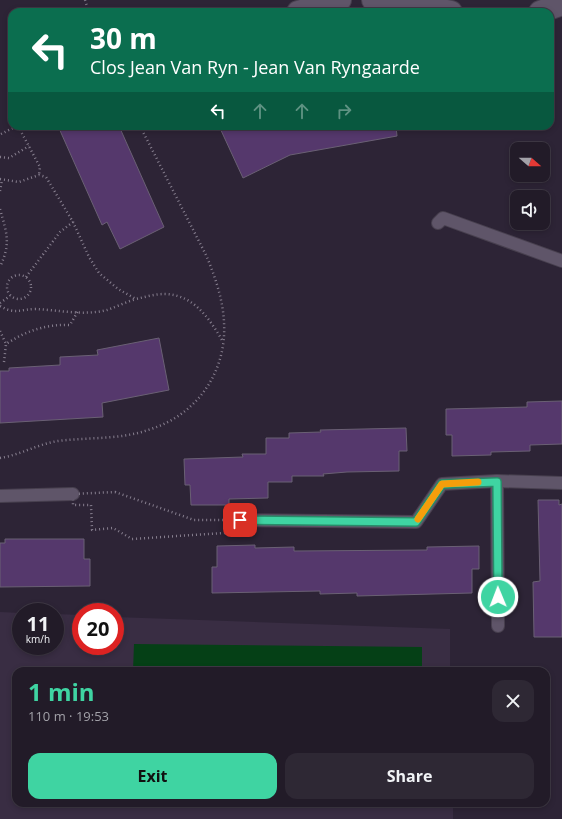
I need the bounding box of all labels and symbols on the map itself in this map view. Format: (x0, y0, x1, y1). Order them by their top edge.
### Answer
north arrow (510, 142, 550, 182)
pin (223, 503, 257, 537)
position arrow (477, 576, 519, 618)
speed limit sign: 20 (72, 603, 124, 655)

